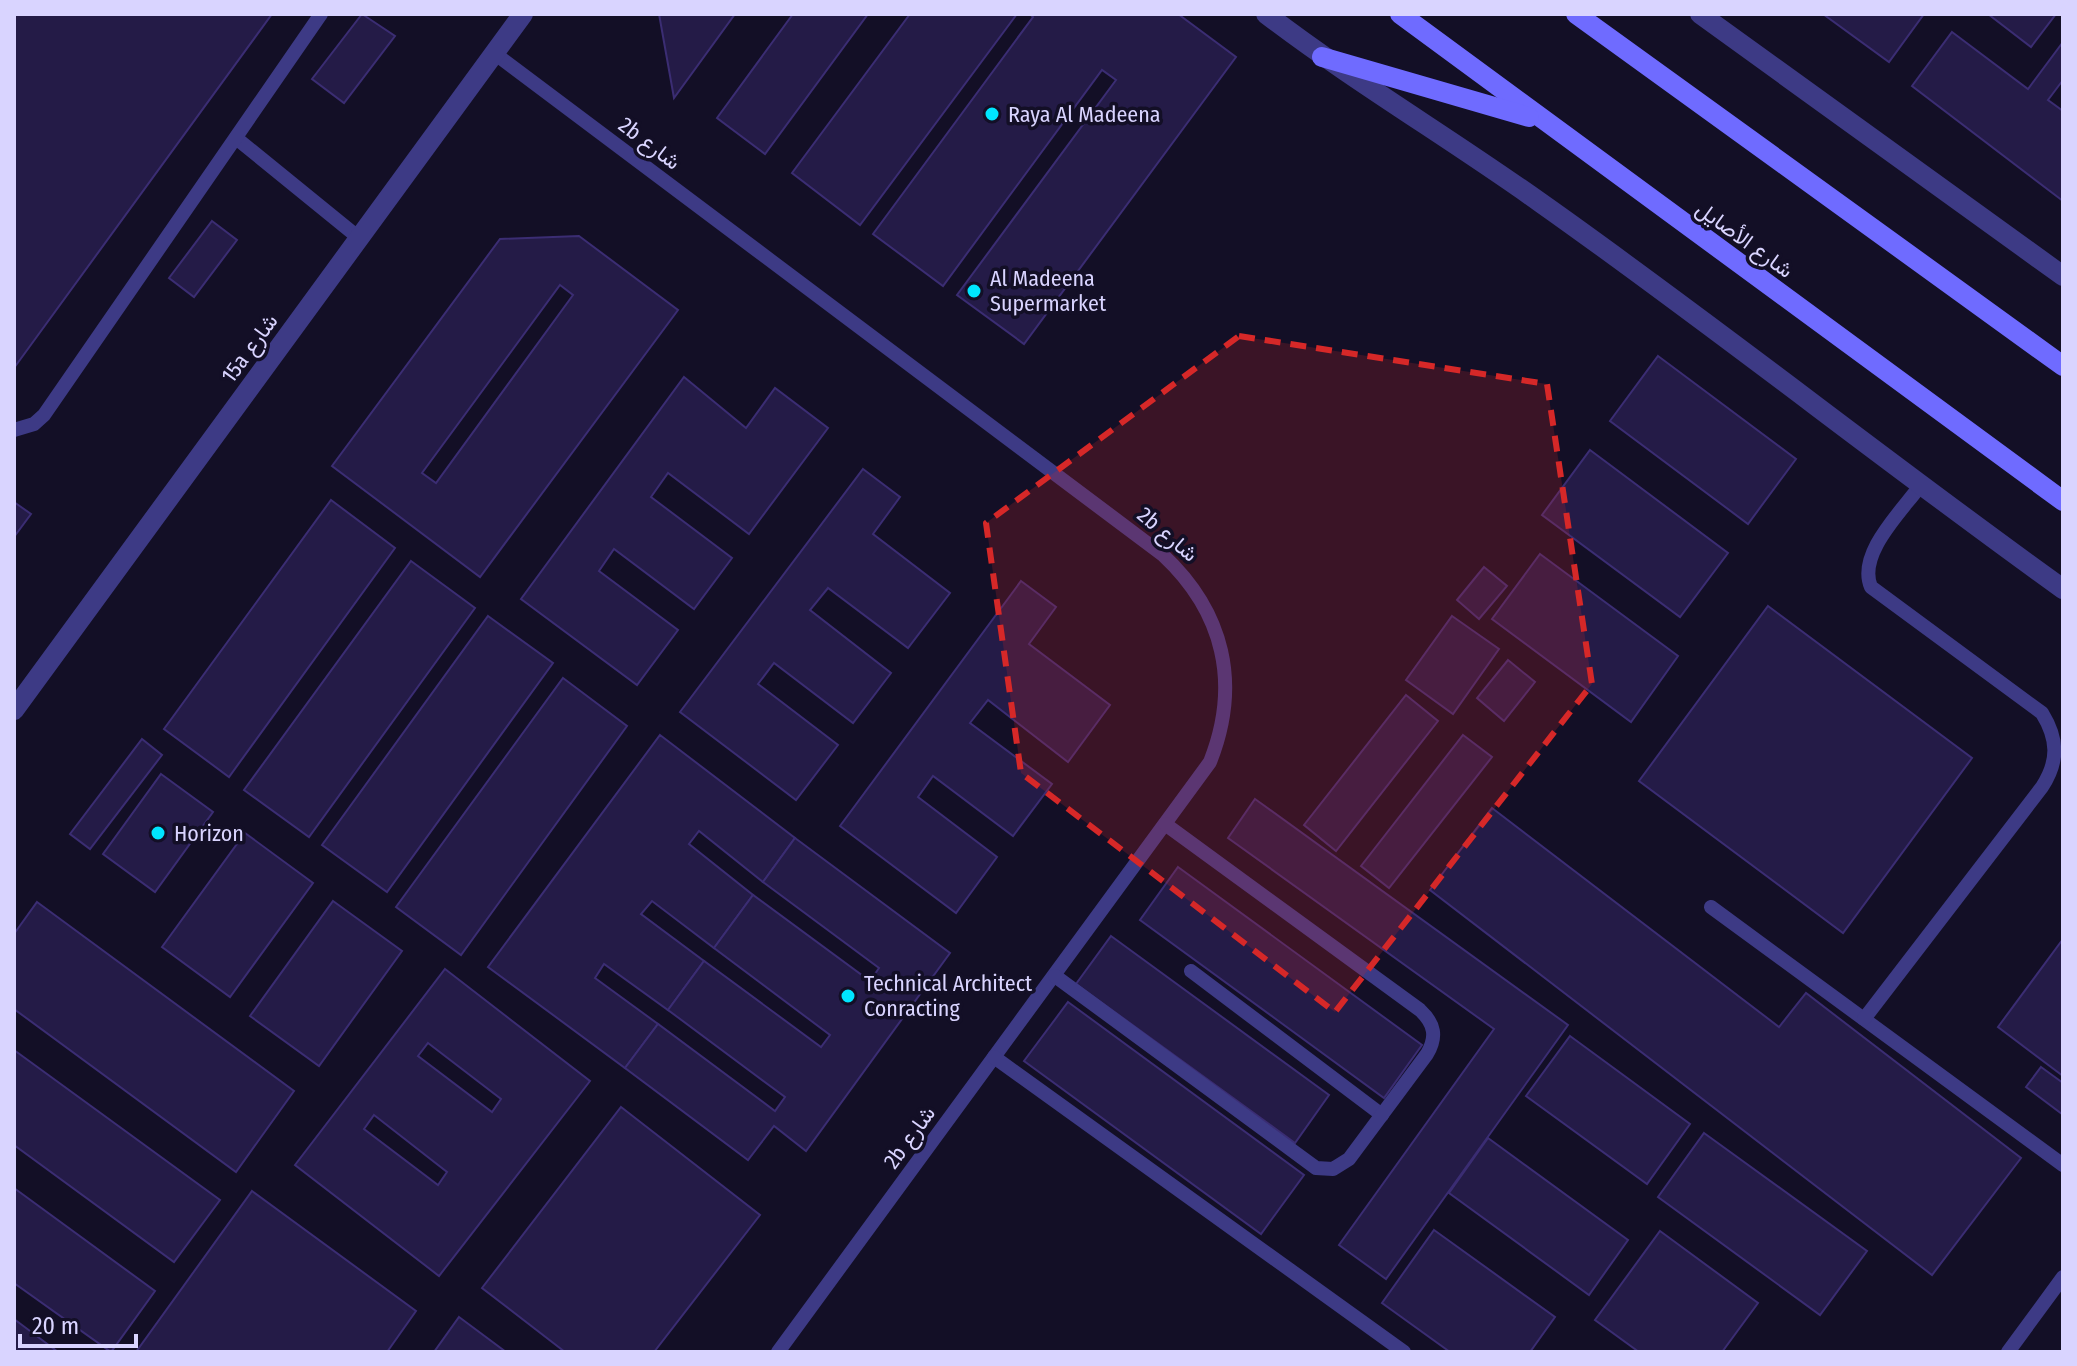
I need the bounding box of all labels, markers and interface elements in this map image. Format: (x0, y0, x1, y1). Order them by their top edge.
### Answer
place label: Raya Al Madeena (1008, 101, 1161, 128)
marker: Raya Al Madeena (983, 105, 1001, 123)
street label: 2b شارع (613, 111, 686, 176)
street label: شارع الأصايل (1690, 195, 1799, 285)
place label: Al Madeena Supermarket (990, 265, 1107, 317)
marker: Al Madeena Supermarket (965, 282, 983, 300)
street label: 15a شارع (215, 308, 284, 389)
street label: 2b شارع (1131, 501, 1203, 568)
place label: Horizon (174, 820, 244, 847)
marker: Horizon (149, 824, 167, 842)
place label: Technical Architect Conracting (864, 970, 1033, 1022)
marker: Technical Architect Conracting (839, 987, 857, 1005)
street label: 2b شارع (878, 1101, 942, 1174)
scale bar (20, 1298, 136, 1348)
text: 20 m (32, 1312, 79, 1340)

